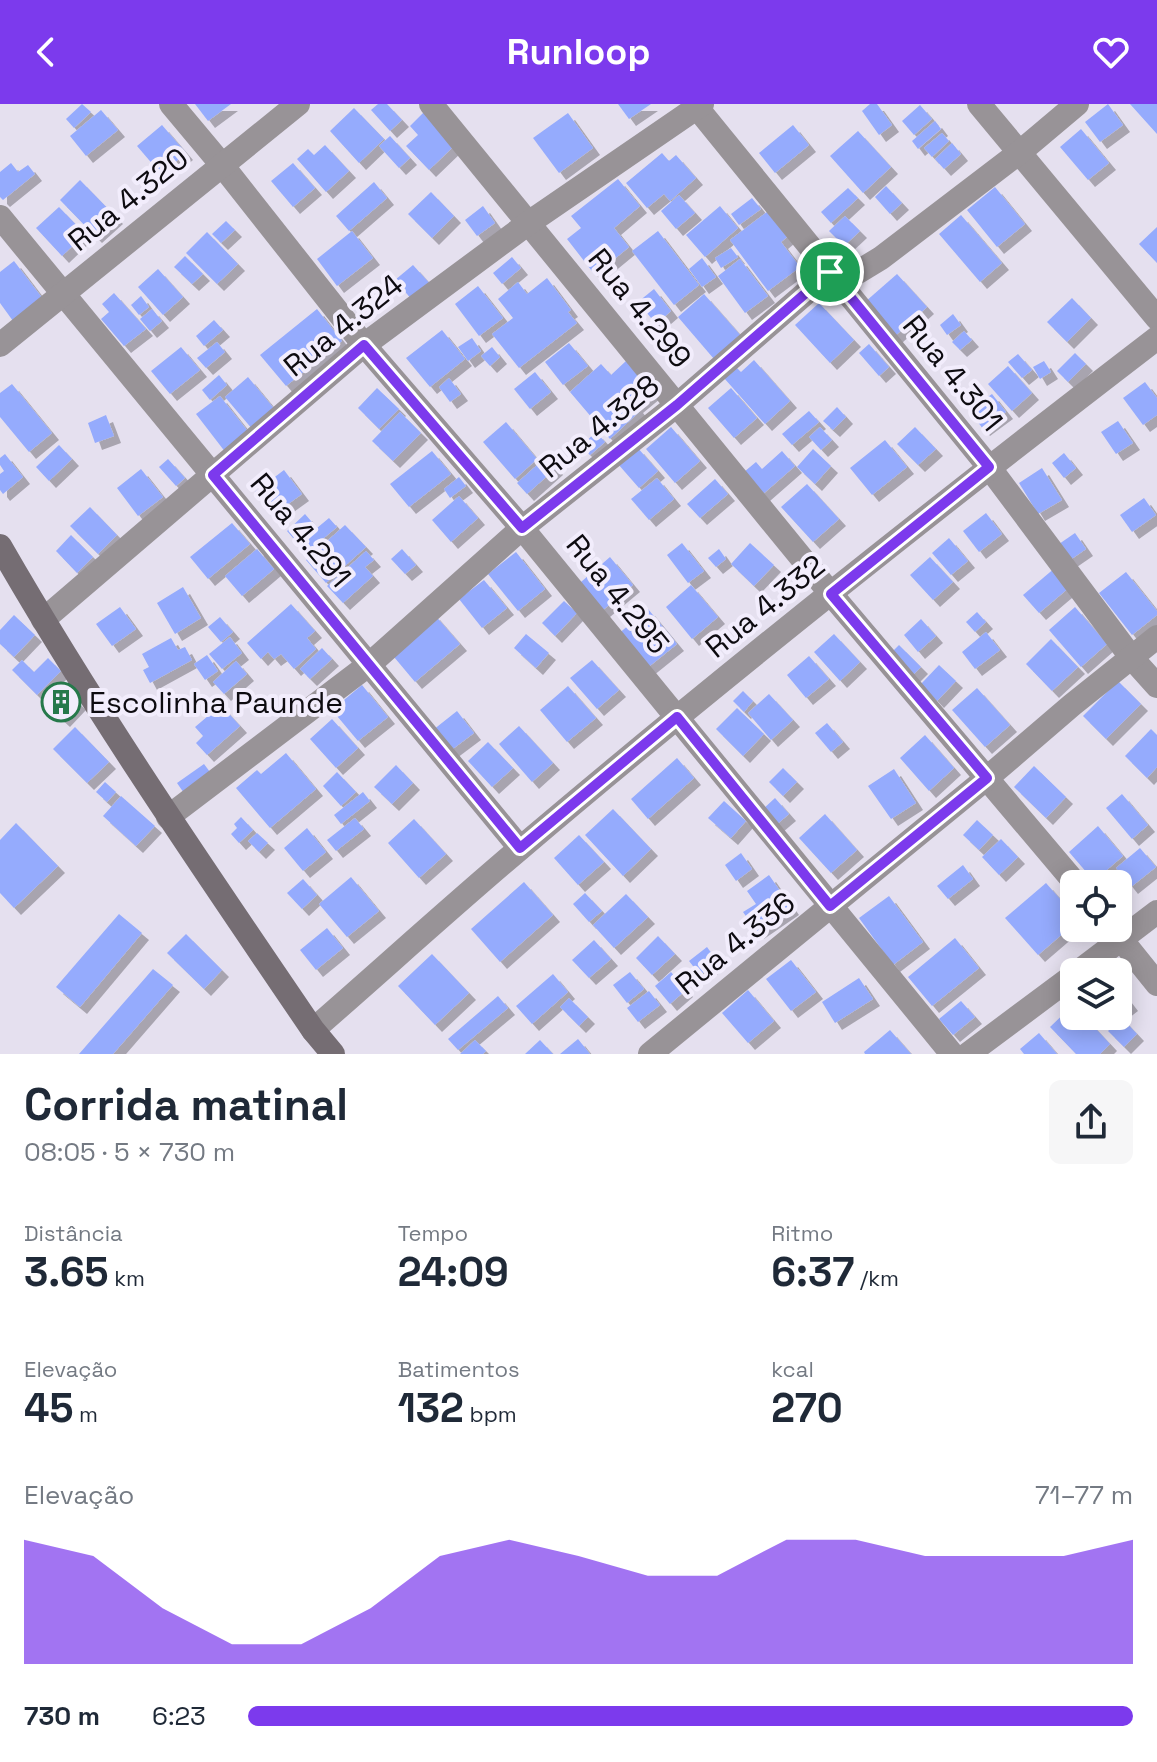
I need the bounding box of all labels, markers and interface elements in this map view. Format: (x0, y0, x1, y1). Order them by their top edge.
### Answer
text: Runloop (507, 29, 650, 75)
icon: back (24, 30, 68, 74)
icon: heart (1089, 30, 1133, 74)
street label: Rua 4.320 (60, 139, 196, 259)
pin (796, 238, 864, 306)
street label: Rua 4.299 (580, 240, 700, 376)
icon: arrive (808, 250, 852, 294)
street label: Rua 4.324 (275, 265, 411, 385)
street label: Rua 4.301 (894, 307, 1012, 439)
street label: Rua 4.328 (531, 366, 667, 486)
street label: Rua 4.291 (242, 465, 360, 595)
street label: Rua 4.295 (558, 526, 678, 662)
street label: Rua 4.332 (697, 546, 833, 666)
building icon: Escolinha Paunde (40, 681, 82, 723)
place label: Escolinha Paunde (89, 683, 343, 722)
map controls (1060, 870, 1132, 1030)
button: locate (1060, 870, 1132, 942)
street label: Rua 4.336 (667, 883, 803, 1003)
button: layers (1060, 958, 1132, 1030)
text: Corrida matinal (24, 1077, 348, 1133)
button: share (1049, 1080, 1133, 1164)
text: 08:05 · 5 × 730 m (24, 1135, 235, 1169)
text: Distância (24, 1219, 123, 1247)
text: Tempo (398, 1219, 468, 1247)
text: Ritmo (771, 1219, 833, 1247)
text: 3.65 (24, 1247, 109, 1298)
text: 24:09 (398, 1247, 509, 1298)
text: 6:37 (771, 1247, 854, 1298)
text: km (109, 1264, 145, 1292)
text: /km (854, 1264, 899, 1292)
text: Elevação (24, 1355, 117, 1383)
text: Batimentos (398, 1355, 520, 1383)
text: kcal (771, 1355, 814, 1383)
text: 45 (24, 1383, 73, 1434)
text: 132 (398, 1383, 464, 1434)
text: 270 (771, 1383, 843, 1434)
text: m (73, 1400, 98, 1428)
text: bpm (464, 1400, 517, 1428)
text: Elevação (24, 1478, 134, 1512)
text: 71–77 m (1035, 1478, 1133, 1512)
text: 730 m (24, 1699, 100, 1733)
text: 6:23 (152, 1699, 206, 1733)

